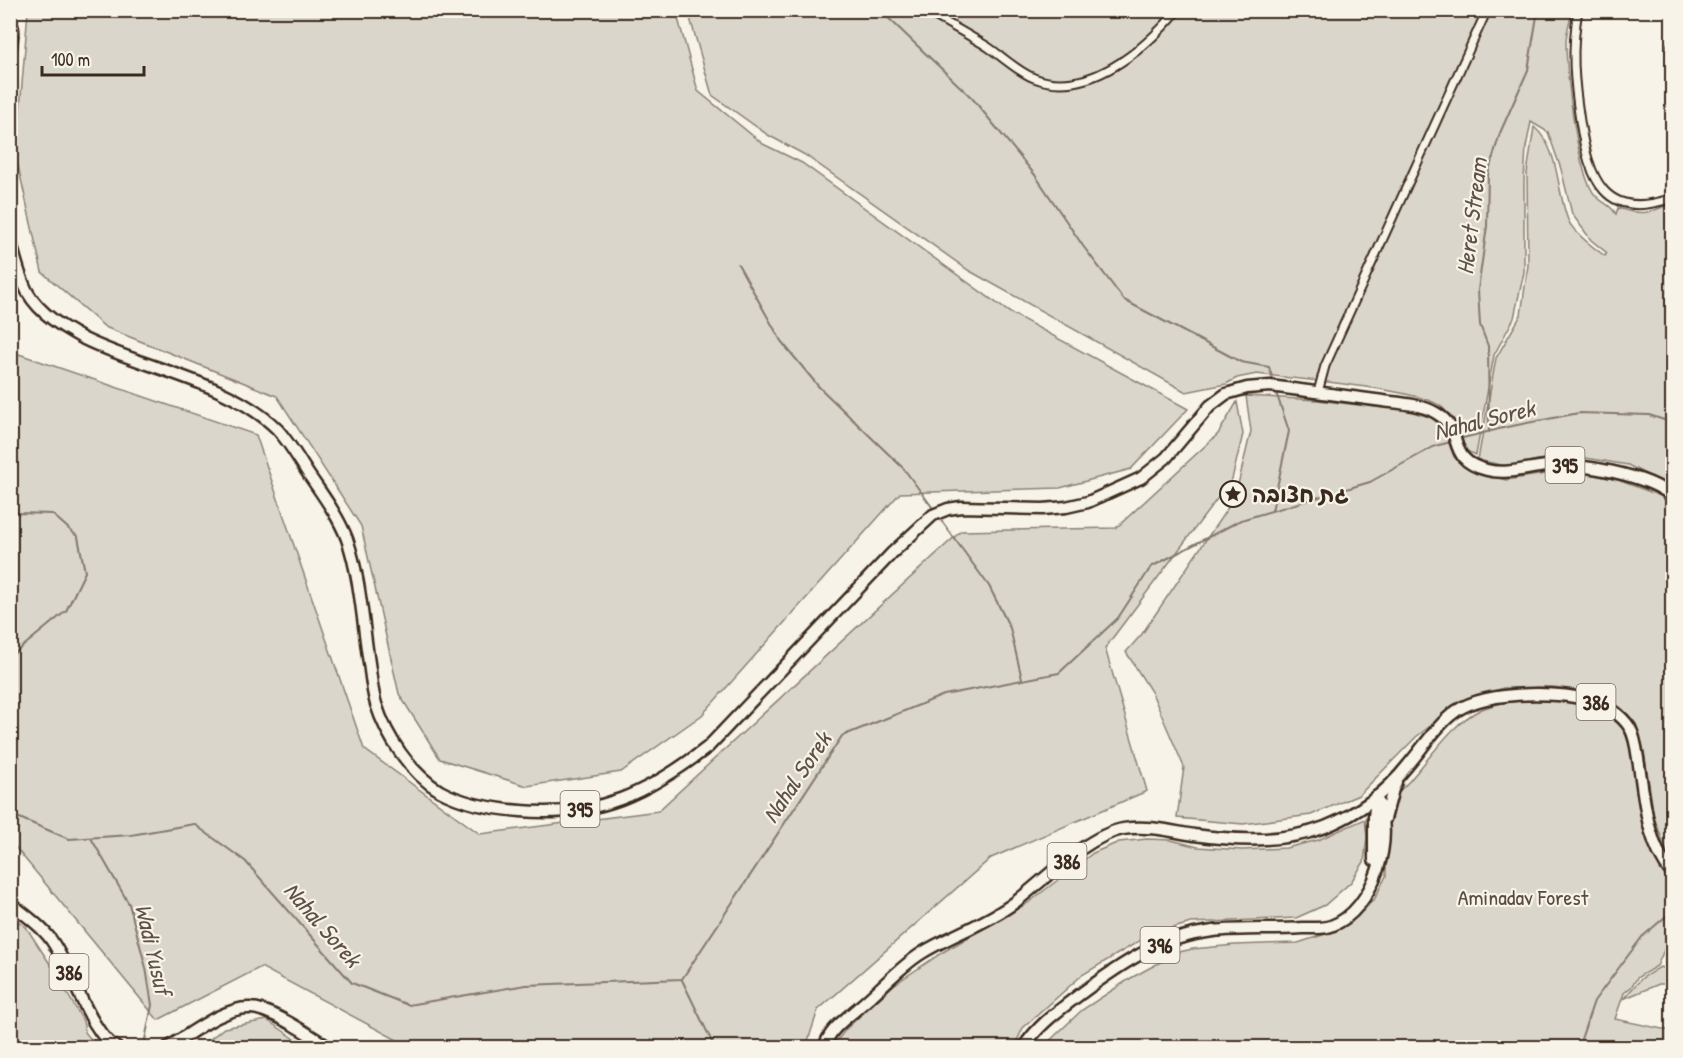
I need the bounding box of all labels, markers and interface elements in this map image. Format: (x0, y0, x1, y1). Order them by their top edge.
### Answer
scale bar (42, 39, 144, 77)
text: 100 m (51, 47, 90, 72)
water label: Heret Stream (1448, 155, 1494, 276)
water label: Nahal Sorek (1430, 391, 1540, 447)
road number: 395 (1546, 447, 1584, 483)
place icon: גת חצובה (1218, 479, 1248, 509)
place label: גת חצובה (1252, 479, 1349, 509)
road number: 386 (1576, 684, 1616, 720)
water label: Nahal Sorek (754, 724, 839, 829)
road number: 395 (560, 791, 600, 827)
road number: 386 (1048, 843, 1086, 879)
water label: Nahal Sorek (277, 875, 370, 975)
park label: Aminadav Forest (1458, 882, 1589, 912)
water label: Wadi Yusuf (128, 901, 181, 1002)
road number: 396 (1140, 927, 1180, 963)
road number: 386 (50, 954, 88, 990)

